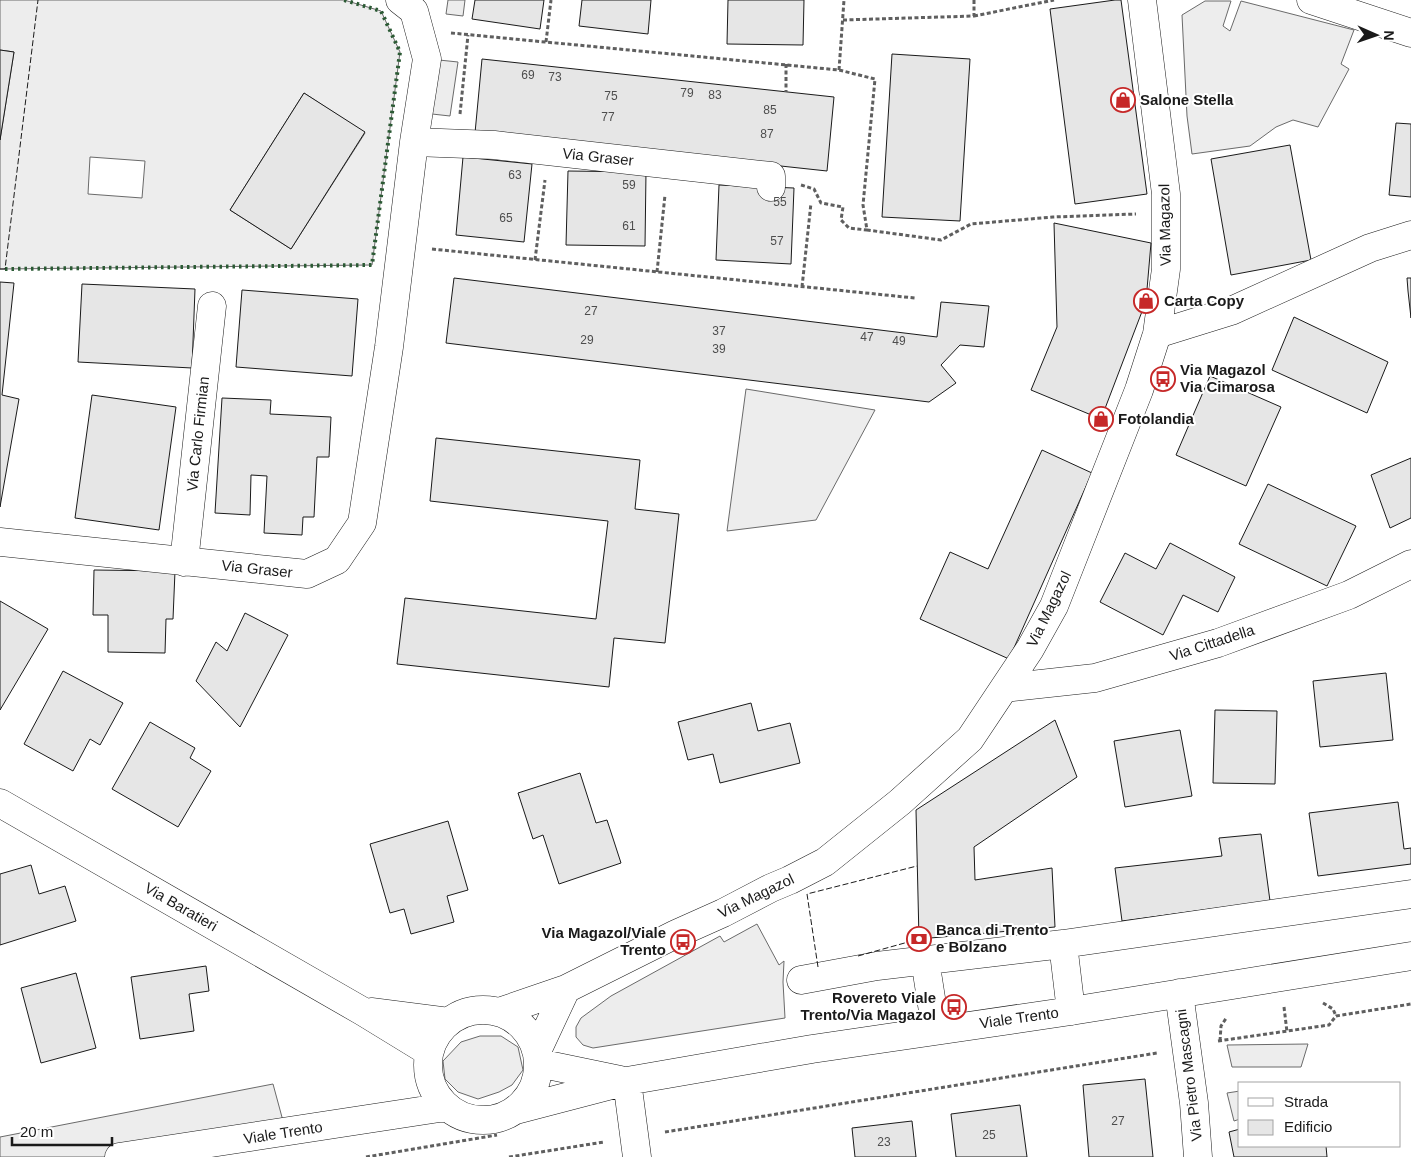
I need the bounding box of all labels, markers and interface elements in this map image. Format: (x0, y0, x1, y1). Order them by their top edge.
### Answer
north arrow (1351, 10, 1401, 60)
text: N (1381, 30, 1397, 41)
house number: 69 (521, 68, 535, 82)
house number: 73 (548, 70, 562, 84)
house number: 79 (680, 86, 694, 100)
shop icon: Salone Stella (1110, 87, 1136, 113)
house number: 83 (708, 88, 722, 102)
house number: 75 (604, 89, 618, 103)
place label: Salone Stella (1140, 91, 1234, 108)
house number: 85 (763, 103, 777, 117)
house number: 77 (601, 110, 615, 124)
house number: 87 (760, 127, 774, 141)
street label: Via Graser (562, 144, 634, 169)
house number: 63 (508, 168, 522, 182)
house number: 59 (622, 178, 636, 192)
street label: Via Magazol (1155, 184, 1174, 266)
house number: 55 (773, 195, 787, 209)
house number: 65 (499, 211, 513, 225)
house number: 61 (622, 219, 636, 233)
house number: 57 (770, 234, 784, 248)
shop icon: Carta Copy (1133, 288, 1159, 314)
place label: Carta Copy (1164, 292, 1245, 309)
house number: 27 (584, 304, 598, 318)
house number: 37 (712, 324, 726, 338)
house number: 47 (860, 330, 874, 344)
house number: 29 (580, 333, 594, 347)
house number: 49 (892, 334, 906, 348)
house number: 39 (712, 342, 726, 356)
place label: Via Magazol Via Cimarosa (1180, 361, 1275, 395)
bus stop icon: Via Magazol Via Cimarosa (1150, 366, 1176, 392)
street label: Via Carlo Firmian (183, 376, 212, 492)
shop icon: Fotolandia (1088, 406, 1114, 432)
place label: Fotolandia (1118, 410, 1194, 427)
street label: Via Graser (221, 556, 293, 581)
street label: Via Magazol (1023, 568, 1074, 649)
street label: Via Cittadella (1167, 621, 1257, 664)
street label: Via Magazol (715, 870, 796, 921)
street label: Via Baratieri (142, 879, 221, 934)
place label: Banca di Trento e Bolzano (936, 921, 1049, 955)
place label: Via Magazol/Viale Trento (541, 924, 666, 958)
bank icon: Banca di Trento e Bolzano (906, 926, 932, 952)
bus stop icon: Via Magazol/Viale Trento (670, 929, 696, 955)
place label: Rovereto Viale Trento/Via Magazol (800, 989, 936, 1023)
bus stop icon: Rovereto Viale Trento/Via Magazol (941, 994, 967, 1020)
street label: Viale Trento (978, 1004, 1060, 1031)
street label: Via Pietro Mascagni (1172, 1008, 1205, 1142)
legend (1238, 1082, 1401, 1147)
text: Strada (1284, 1093, 1329, 1110)
scale bar (12, 1114, 112, 1146)
house number: 27 (1111, 1114, 1125, 1128)
street label: Viale Trento (242, 1118, 324, 1147)
text: Edificio (1284, 1118, 1332, 1135)
text: 20 m (20, 1123, 53, 1140)
house number: 25 (982, 1128, 996, 1142)
house number: 23 (877, 1135, 891, 1149)

